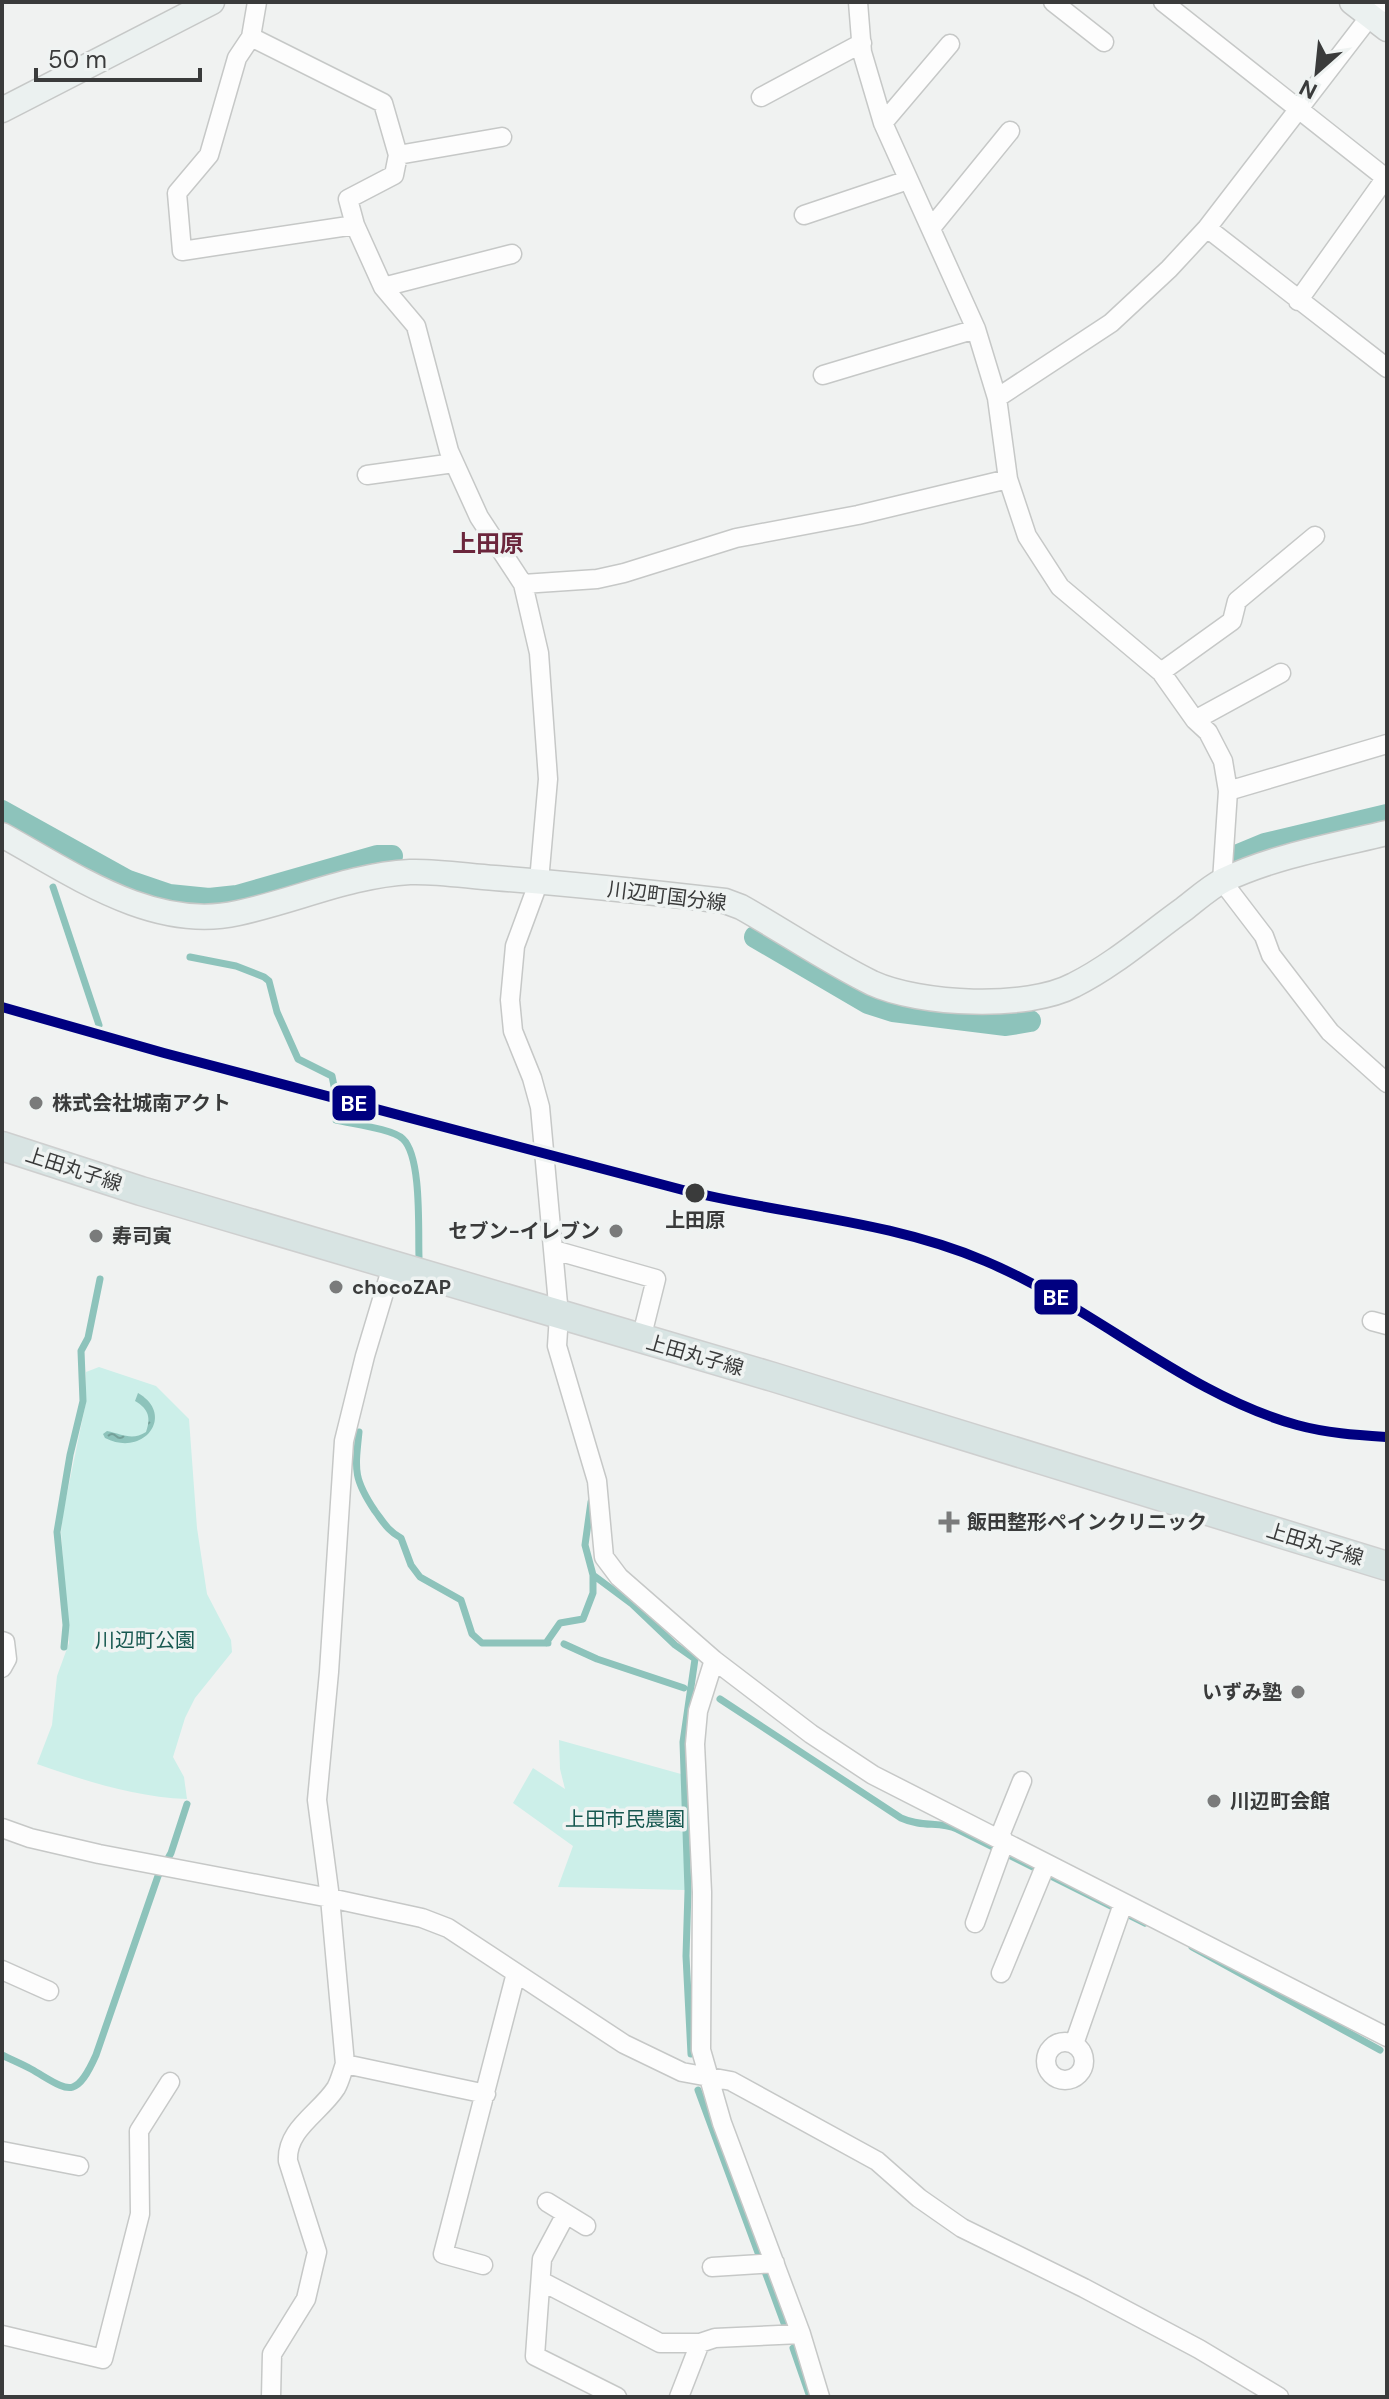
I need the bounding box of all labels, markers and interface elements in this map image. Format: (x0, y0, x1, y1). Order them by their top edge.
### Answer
scale bar (36, 32, 200, 82)
north arrow (1277, 32, 1357, 112)
text: 50 m (48, 44, 107, 75)
text: N (1294, 73, 1322, 106)
district label: 上田原 (452, 528, 524, 559)
street label: 川辺町国分線 (606, 876, 728, 916)
line badge: BE (331, 1084, 377, 1122)
text: BE (341, 1089, 367, 1118)
place label: 株式会社城南アクト (52, 1090, 231, 1116)
marker: 株式会社城南アクト (27, 1094, 45, 1112)
street label: 上田丸子線 (22, 1141, 126, 1197)
marker: 上田原 (683, 1181, 707, 1205)
place label: 上田原 (665, 1207, 725, 1233)
place label: セブン-イレブン (448, 1218, 600, 1244)
marker: セブン-イレブン (607, 1222, 625, 1240)
place label: 寿司寅 (112, 1223, 172, 1249)
marker: 寿司寅 (87, 1227, 105, 1245)
place label: chocoZAP (352, 1274, 451, 1300)
marker: chocoZAP (327, 1278, 345, 1296)
line badge: BE (1033, 1278, 1079, 1316)
text: BE (1043, 1283, 1069, 1312)
street label: 上田丸子線 (643, 1329, 747, 1381)
place label: 飯田整形ペインクリニック (967, 1509, 1207, 1535)
marker: 飯田整形ペインクリニック (938, 1511, 960, 1533)
street label: 上田丸子線 (1263, 1517, 1367, 1571)
park label: 川辺町公園 (95, 1627, 195, 1653)
place label: いずみ塾 (1202, 1679, 1282, 1705)
marker: いずみ塾 (1289, 1683, 1307, 1701)
place label: 川辺町会館 (1230, 1788, 1330, 1814)
marker: 川辺町会館 (1205, 1792, 1223, 1810)
park label: 上田市民農園 (565, 1806, 685, 1832)

